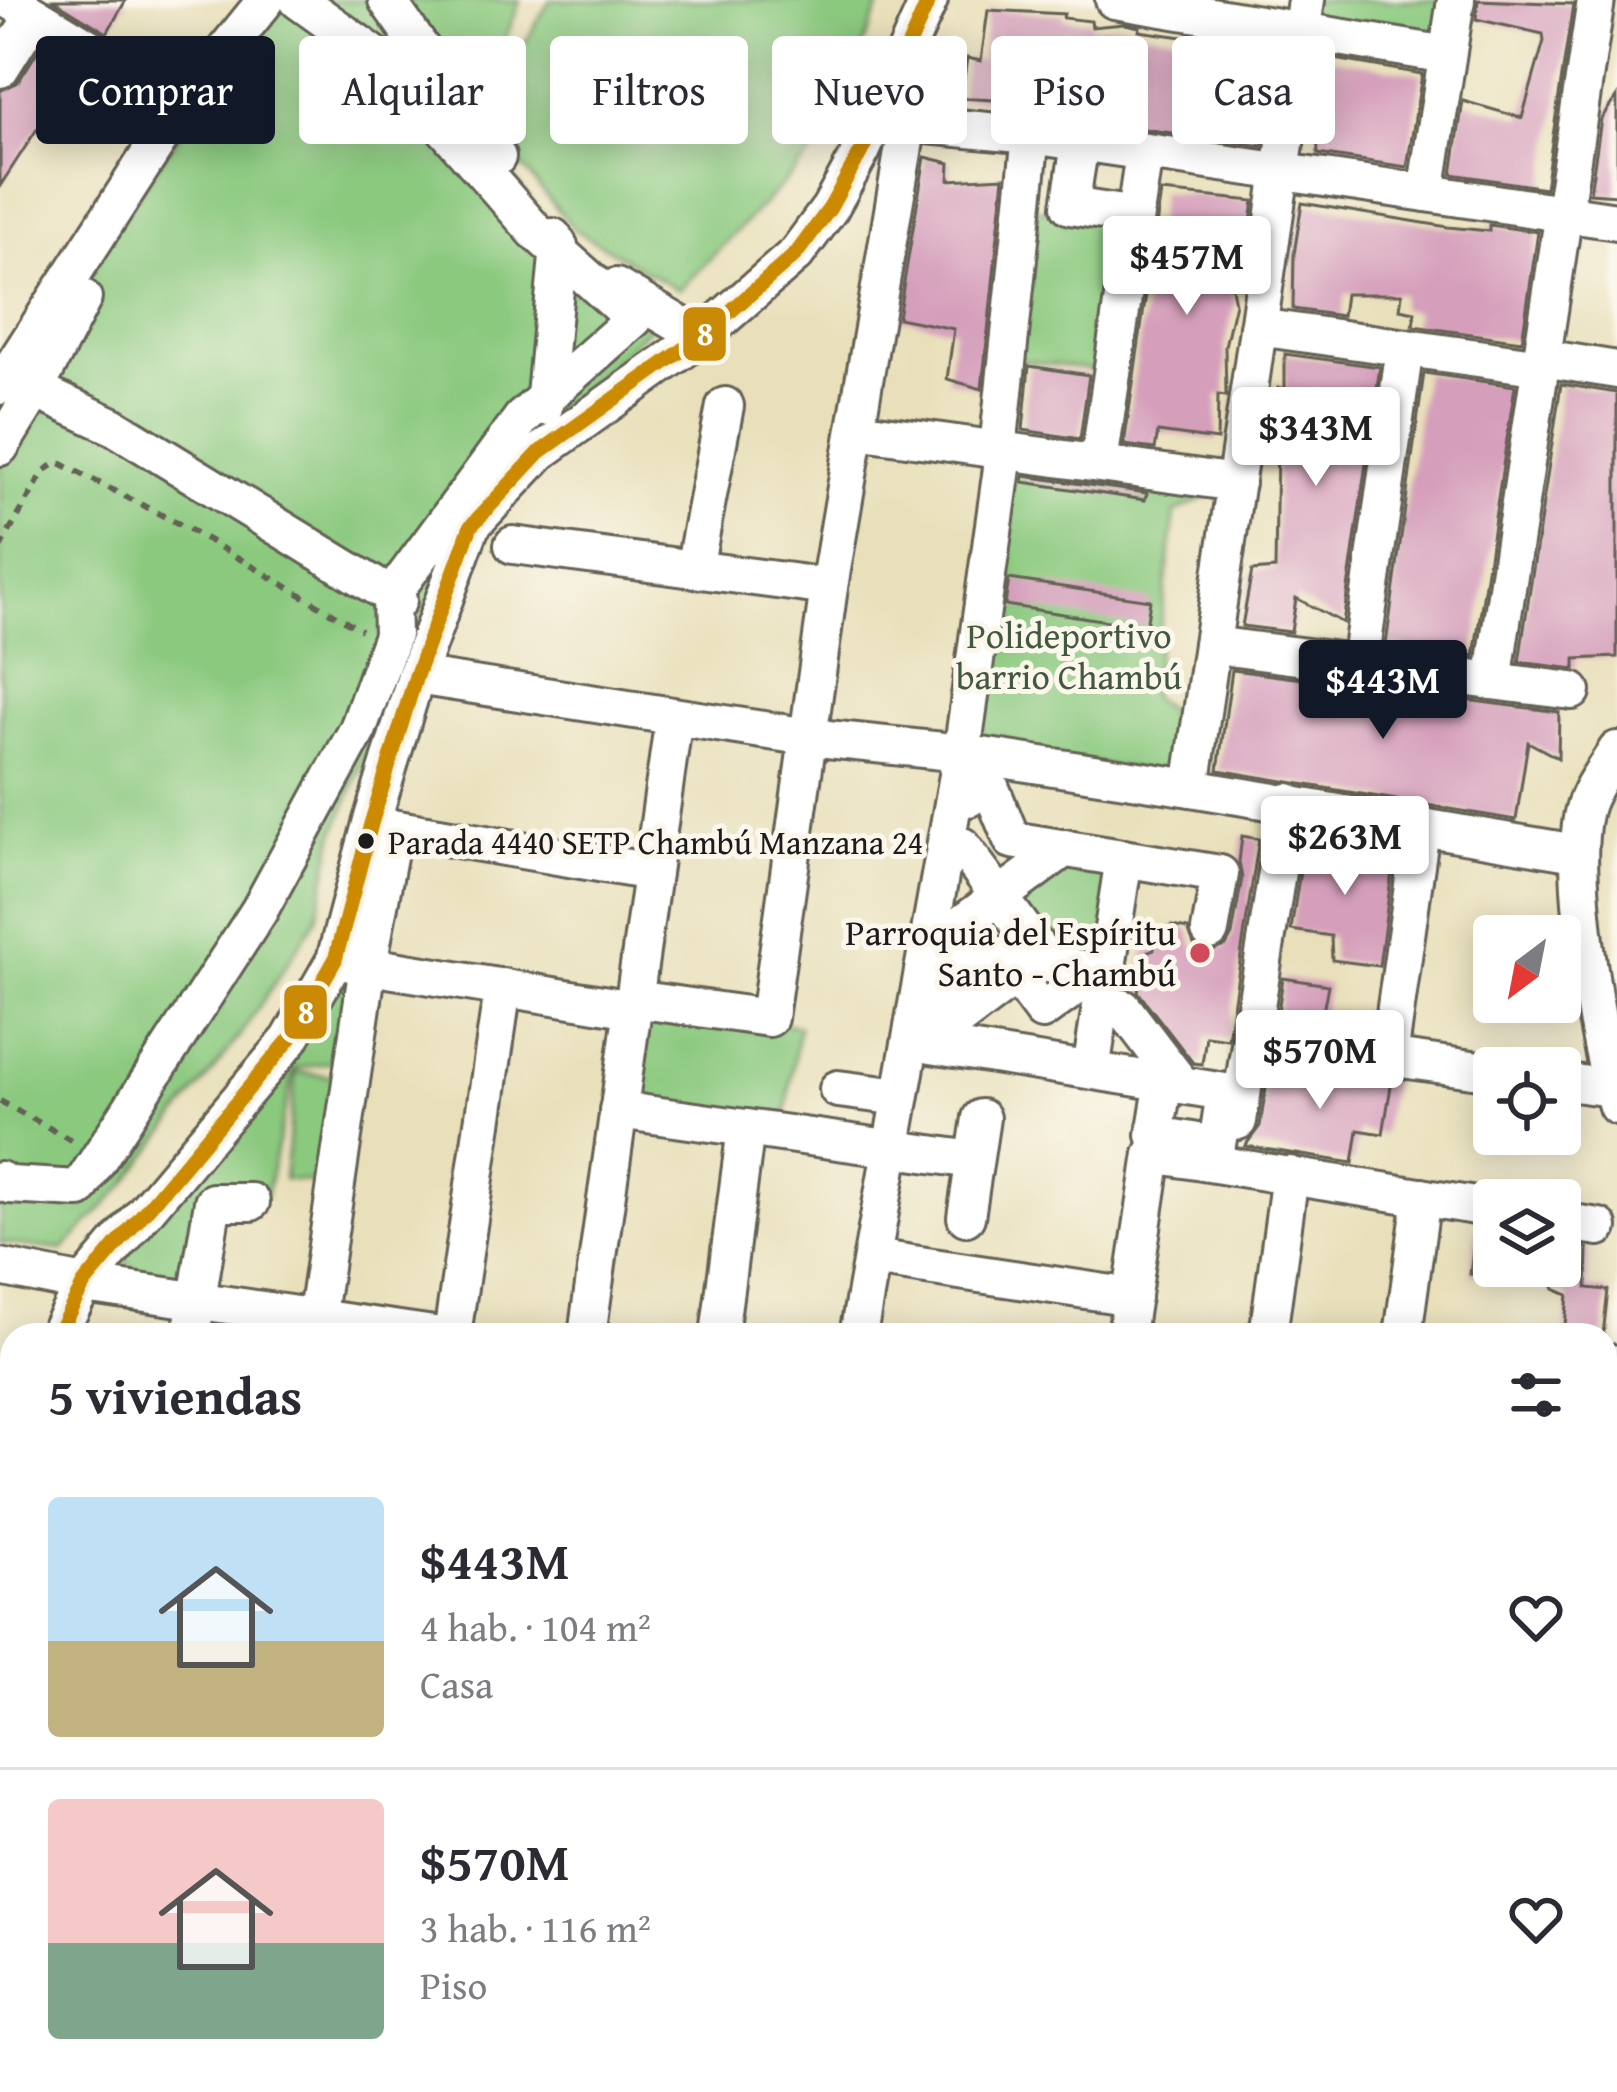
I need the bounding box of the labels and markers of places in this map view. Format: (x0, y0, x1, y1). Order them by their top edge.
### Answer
pin: $457M (1103, 216, 1271, 318)
pin: $343M (1232, 387, 1400, 489)
pin: $443M (1299, 640, 1467, 742)
pin: $263M (1261, 796, 1429, 898)
place label: Parada 4440 SETP Chambú Manzana 24 (388, 818, 923, 866)
marker: Parada 4440 SETP Chambú Manzana 24 (355, 830, 377, 852)
place label: Parroquia del Espíritu Santo - Chambú (845, 905, 1177, 999)
marker: Parroquia del Espíritu Santo - Chambú (1187, 940, 1213, 966)
pin: $570M (1236, 1010, 1404, 1112)

